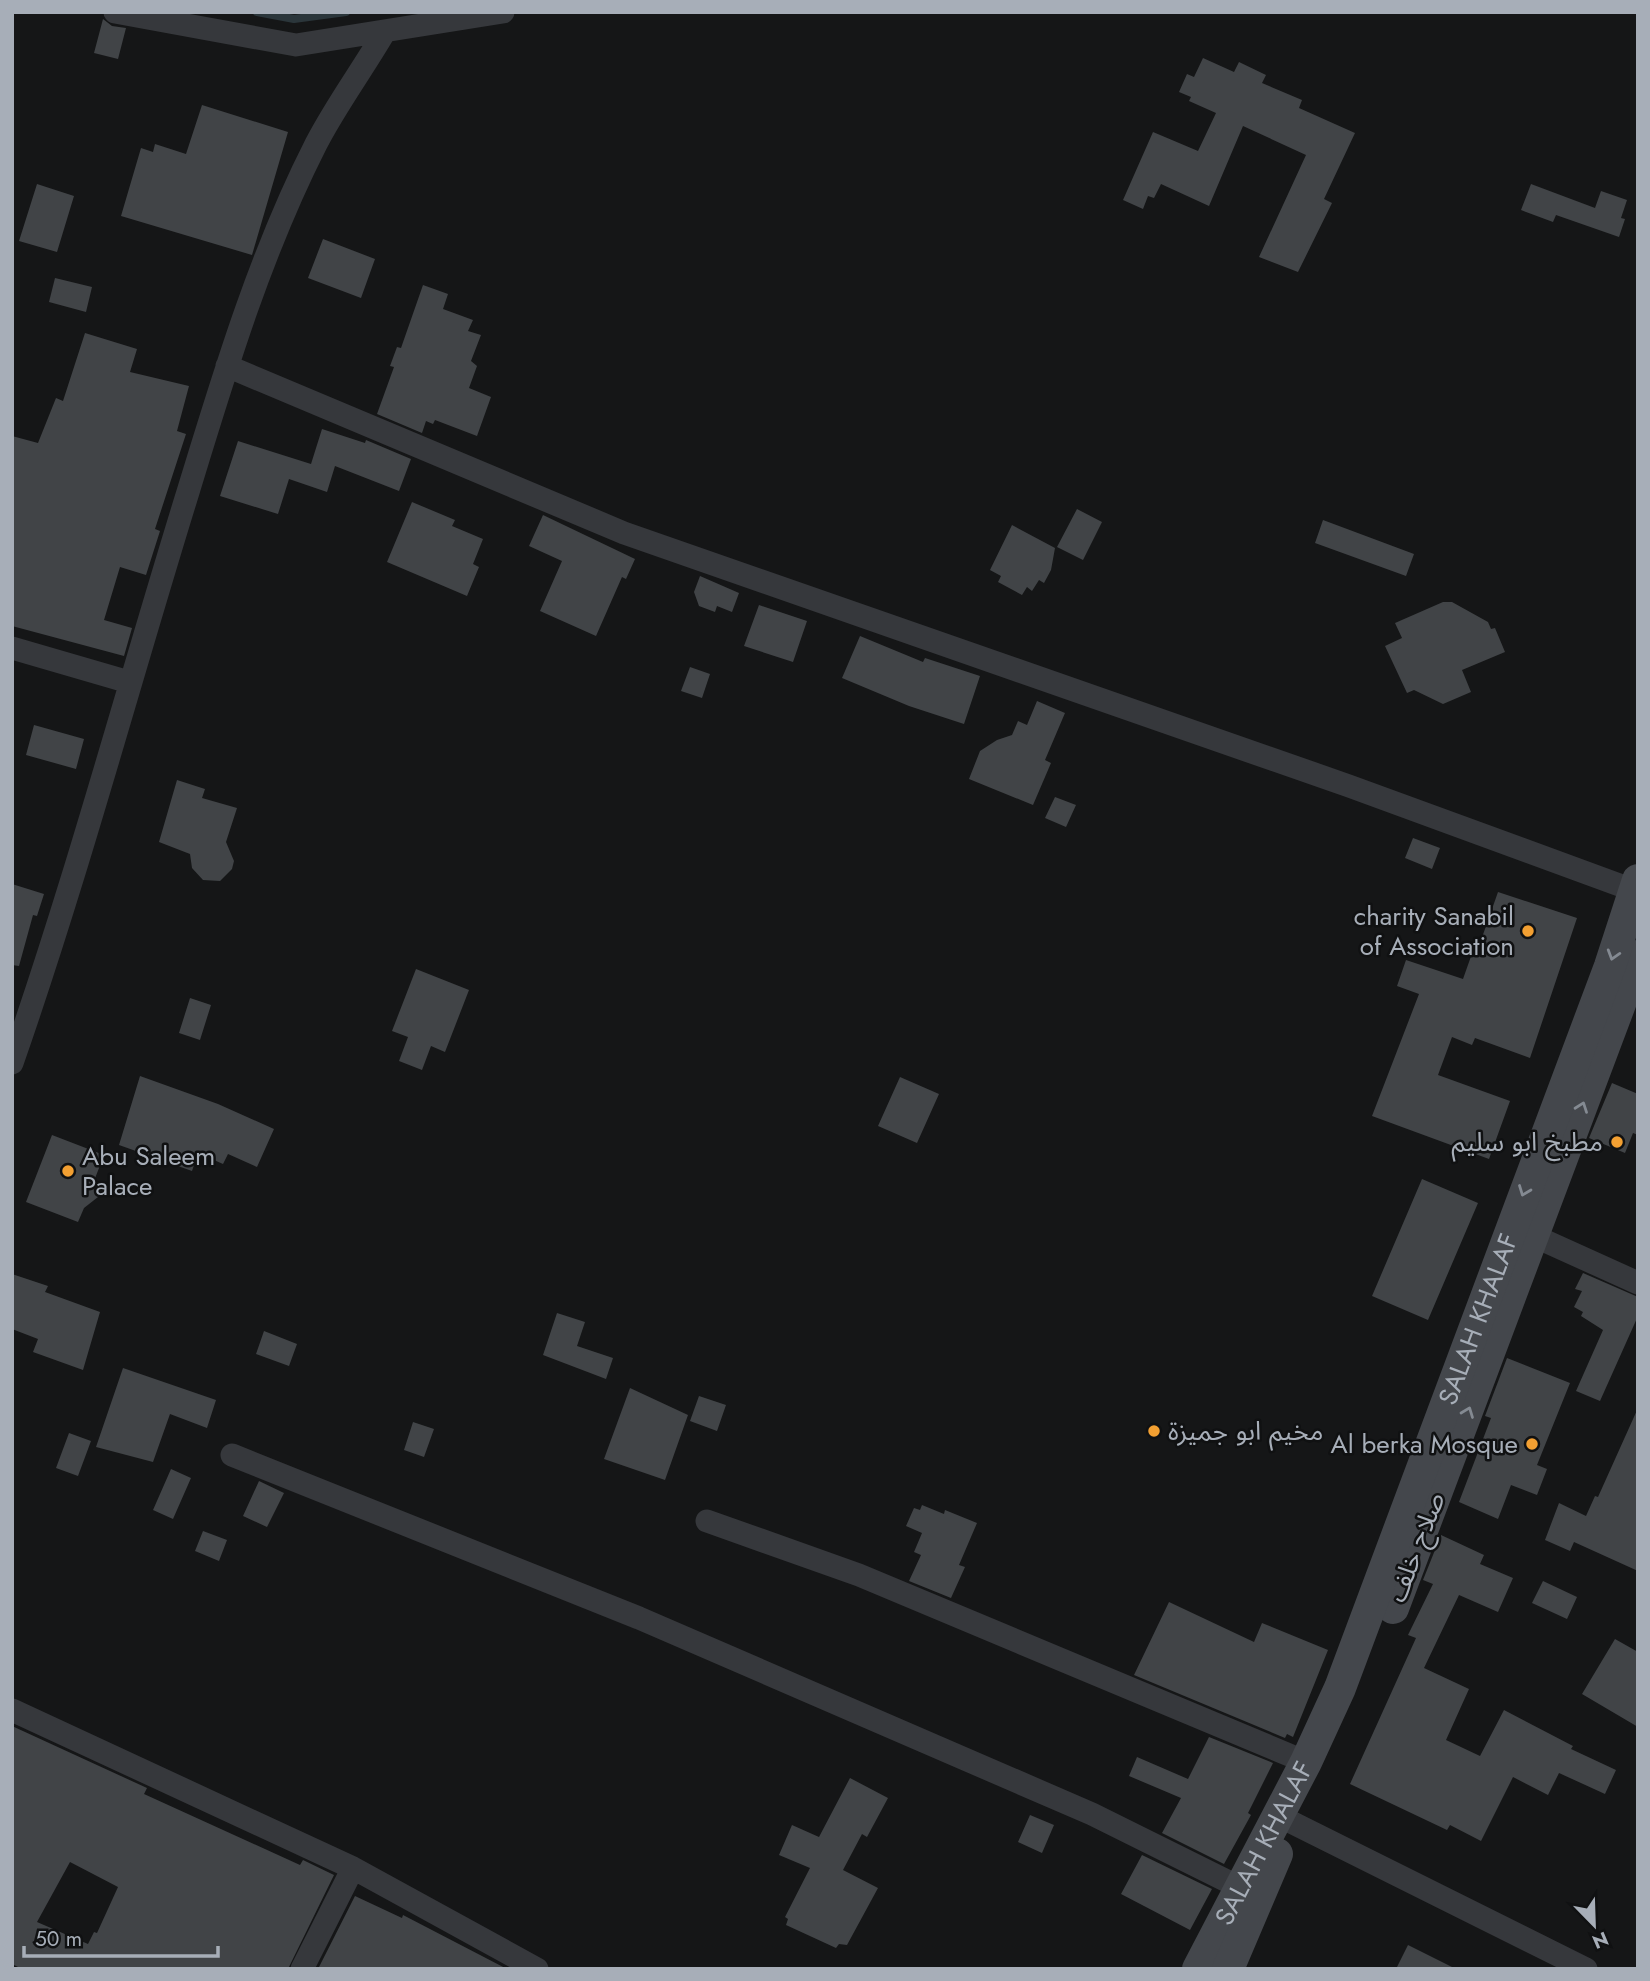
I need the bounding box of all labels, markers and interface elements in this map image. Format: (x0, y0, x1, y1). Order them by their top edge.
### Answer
place label: charity Sanabil of Association (1354, 897, 1514, 965)
marker: charity Sanabil of Association (1520, 923, 1536, 939)
one-way arrow (1607, 949, 1622, 961)
one-way arrow (1574, 1101, 1588, 1113)
place label: مطبخ ابو سليم (1452, 1123, 1603, 1162)
marker: مطبخ ابو سليم (1609, 1134, 1625, 1150)
place label: Abu Saleem Palace (82, 1137, 215, 1205)
marker: Abu Saleem Palace (60, 1163, 76, 1179)
one-way arrow (1518, 1184, 1532, 1196)
street label: SALAH KHALAF (1429, 1228, 1527, 1410)
one-way arrow (1459, 1406, 1473, 1418)
place label: مخيم ابو جميزة (1168, 1412, 1323, 1451)
marker: مخيم ابو جميزة (1146, 1423, 1162, 1439)
place label: Al berka Mosque (1331, 1425, 1518, 1463)
marker: Al berka Mosque (1524, 1436, 1540, 1452)
street label: صلاح خلف (1378, 1486, 1454, 1608)
street label: SALAH KHALAF (1205, 1754, 1322, 1932)
north arrow (1559, 1890, 1629, 1960)
scale bar (24, 1914, 219, 1958)
text: 50 m (35, 1924, 82, 1954)
text: N (1588, 1925, 1613, 1956)

